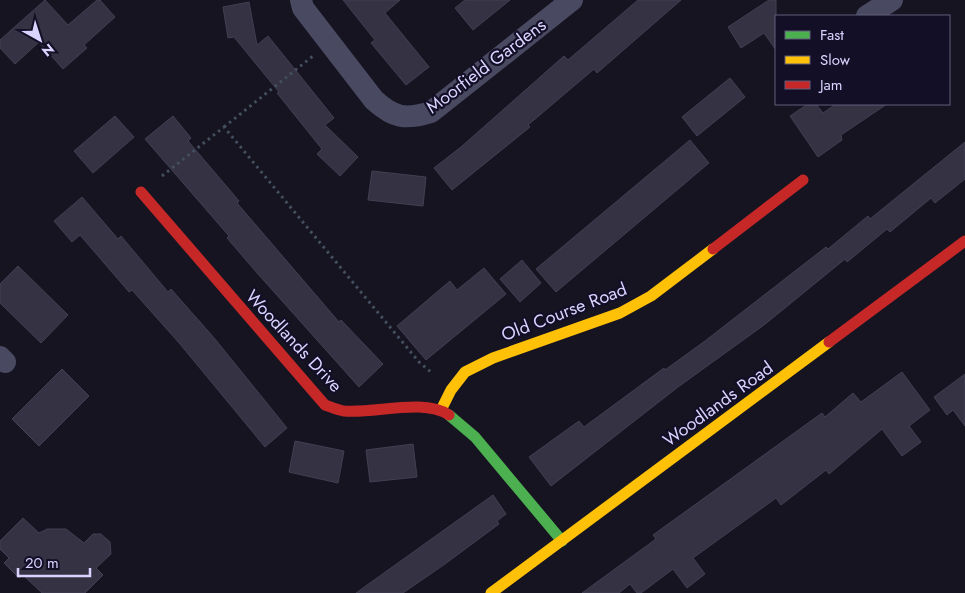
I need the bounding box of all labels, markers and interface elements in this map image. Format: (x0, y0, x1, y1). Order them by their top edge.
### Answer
street label: Moorfield Gardens (421, 12, 551, 120)
north arrow (15, 15, 65, 65)
legend (775, 15, 950, 105)
text: Fast (820, 24, 844, 46)
text: N (38, 39, 59, 61)
text: Slow (820, 49, 851, 71)
text: Jam (818, 74, 843, 96)
street label: Old Course Road (497, 276, 631, 348)
street label: Woodlands Drive (240, 284, 348, 398)
street label: Woodlands Road (658, 355, 778, 453)
scale bar (18, 546, 90, 578)
text: 20 m (25, 552, 59, 574)

